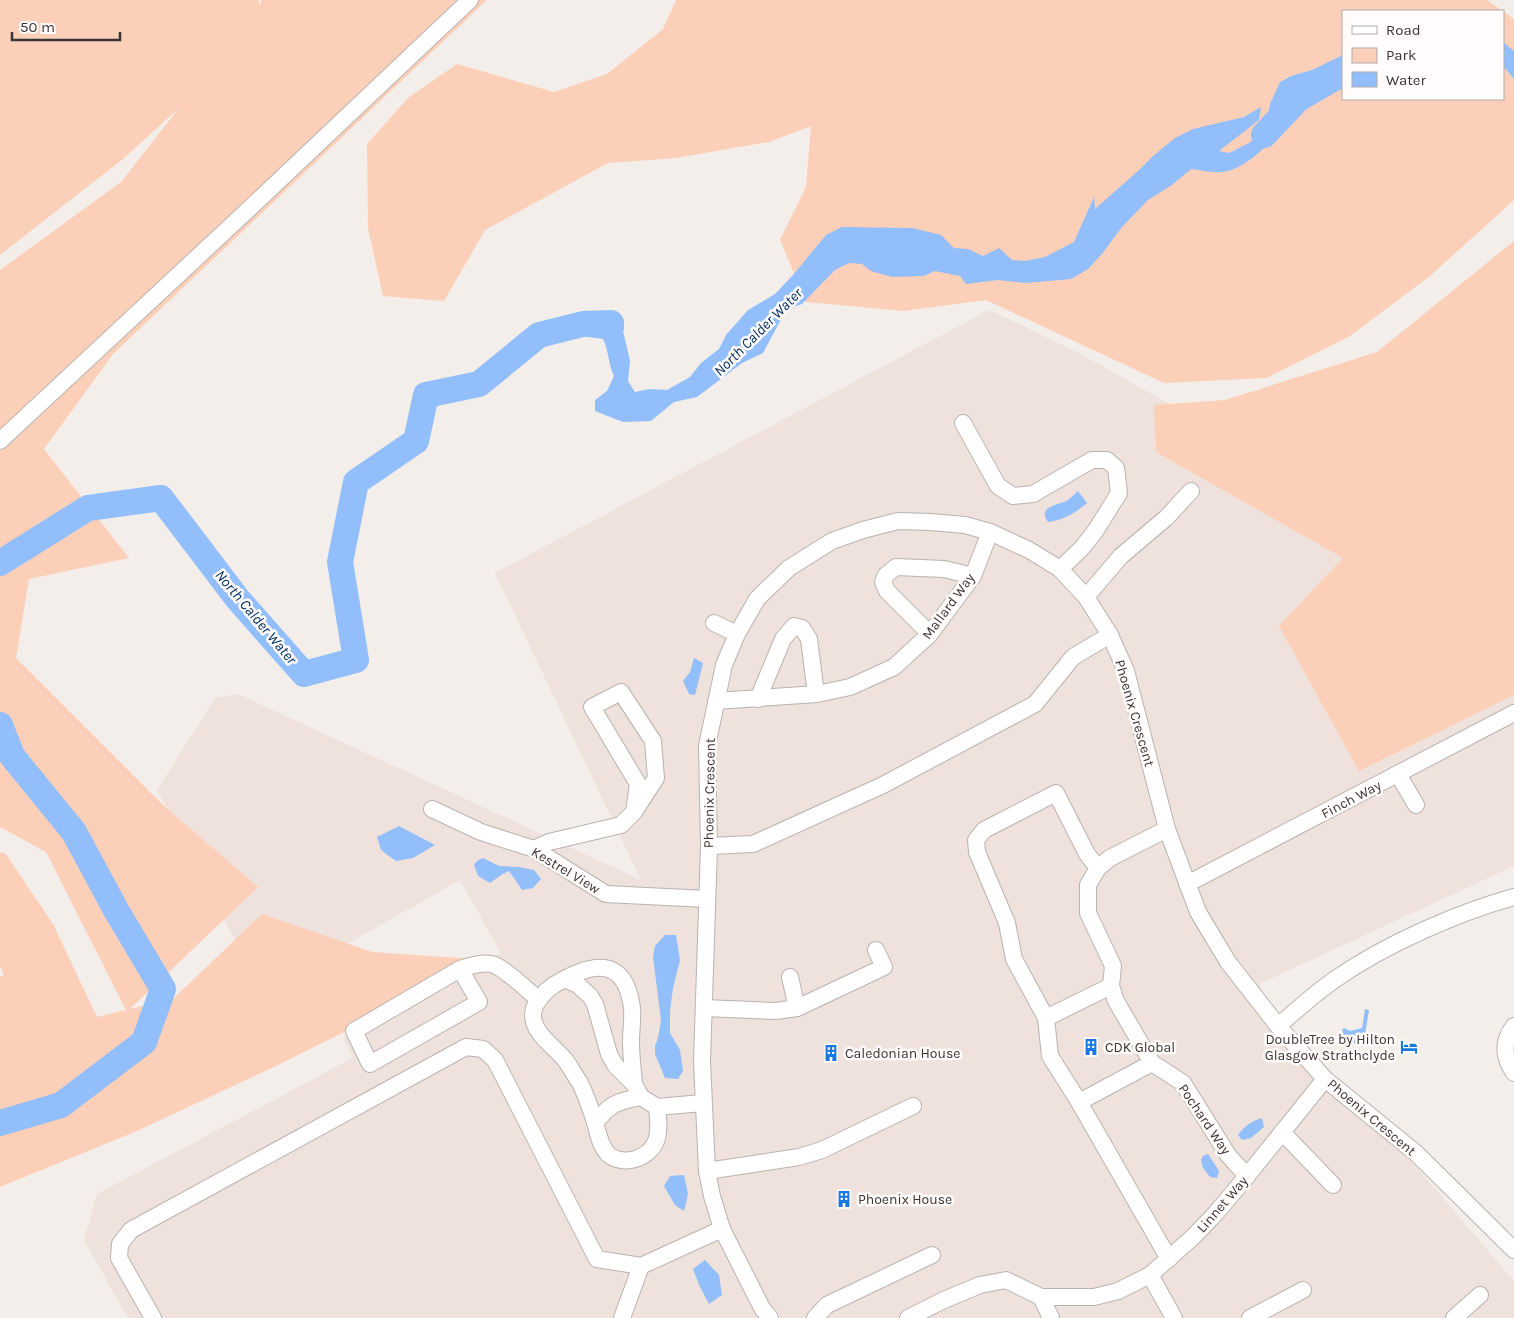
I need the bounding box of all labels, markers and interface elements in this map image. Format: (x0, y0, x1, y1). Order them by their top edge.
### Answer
scale bar (12, 10, 120, 42)
legend (1342, 10, 1504, 100)
text: 50 m (20, 18, 55, 36)
text: Road (1386, 21, 1421, 39)
text: Park (1386, 46, 1416, 64)
text: Water (1386, 71, 1427, 89)
water label: North Calder Water (710, 283, 807, 380)
water label: North Calder Water (211, 566, 301, 668)
street label: Mallard Way (919, 569, 979, 643)
street label: Phoenix Crescent (1111, 658, 1158, 769)
street label: Phoenix Crescent (700, 738, 719, 848)
street label: Finch Way (1318, 776, 1384, 822)
street label: Kestrel View (528, 843, 603, 898)
place label: DoubleTree by Hilton Glasgow Strathclyde (1265, 1031, 1395, 1064)
building icon: CDK Global (1081, 1037, 1101, 1057)
hotel icon: DoubleTree by Hilton Glasgow Strathclyde (1399, 1037, 1419, 1057)
place label: CDK Global (1105, 1039, 1175, 1056)
building icon: Caledonian House (821, 1043, 841, 1063)
place label: Caledonian House (845, 1045, 960, 1062)
street label: Phoenix Crescent (1324, 1075, 1419, 1159)
street label: Pochard Way (1175, 1081, 1235, 1158)
street label: Linnet Way (1193, 1172, 1252, 1236)
building icon: Phoenix House (834, 1189, 854, 1209)
place label: Phoenix House (858, 1191, 952, 1208)

